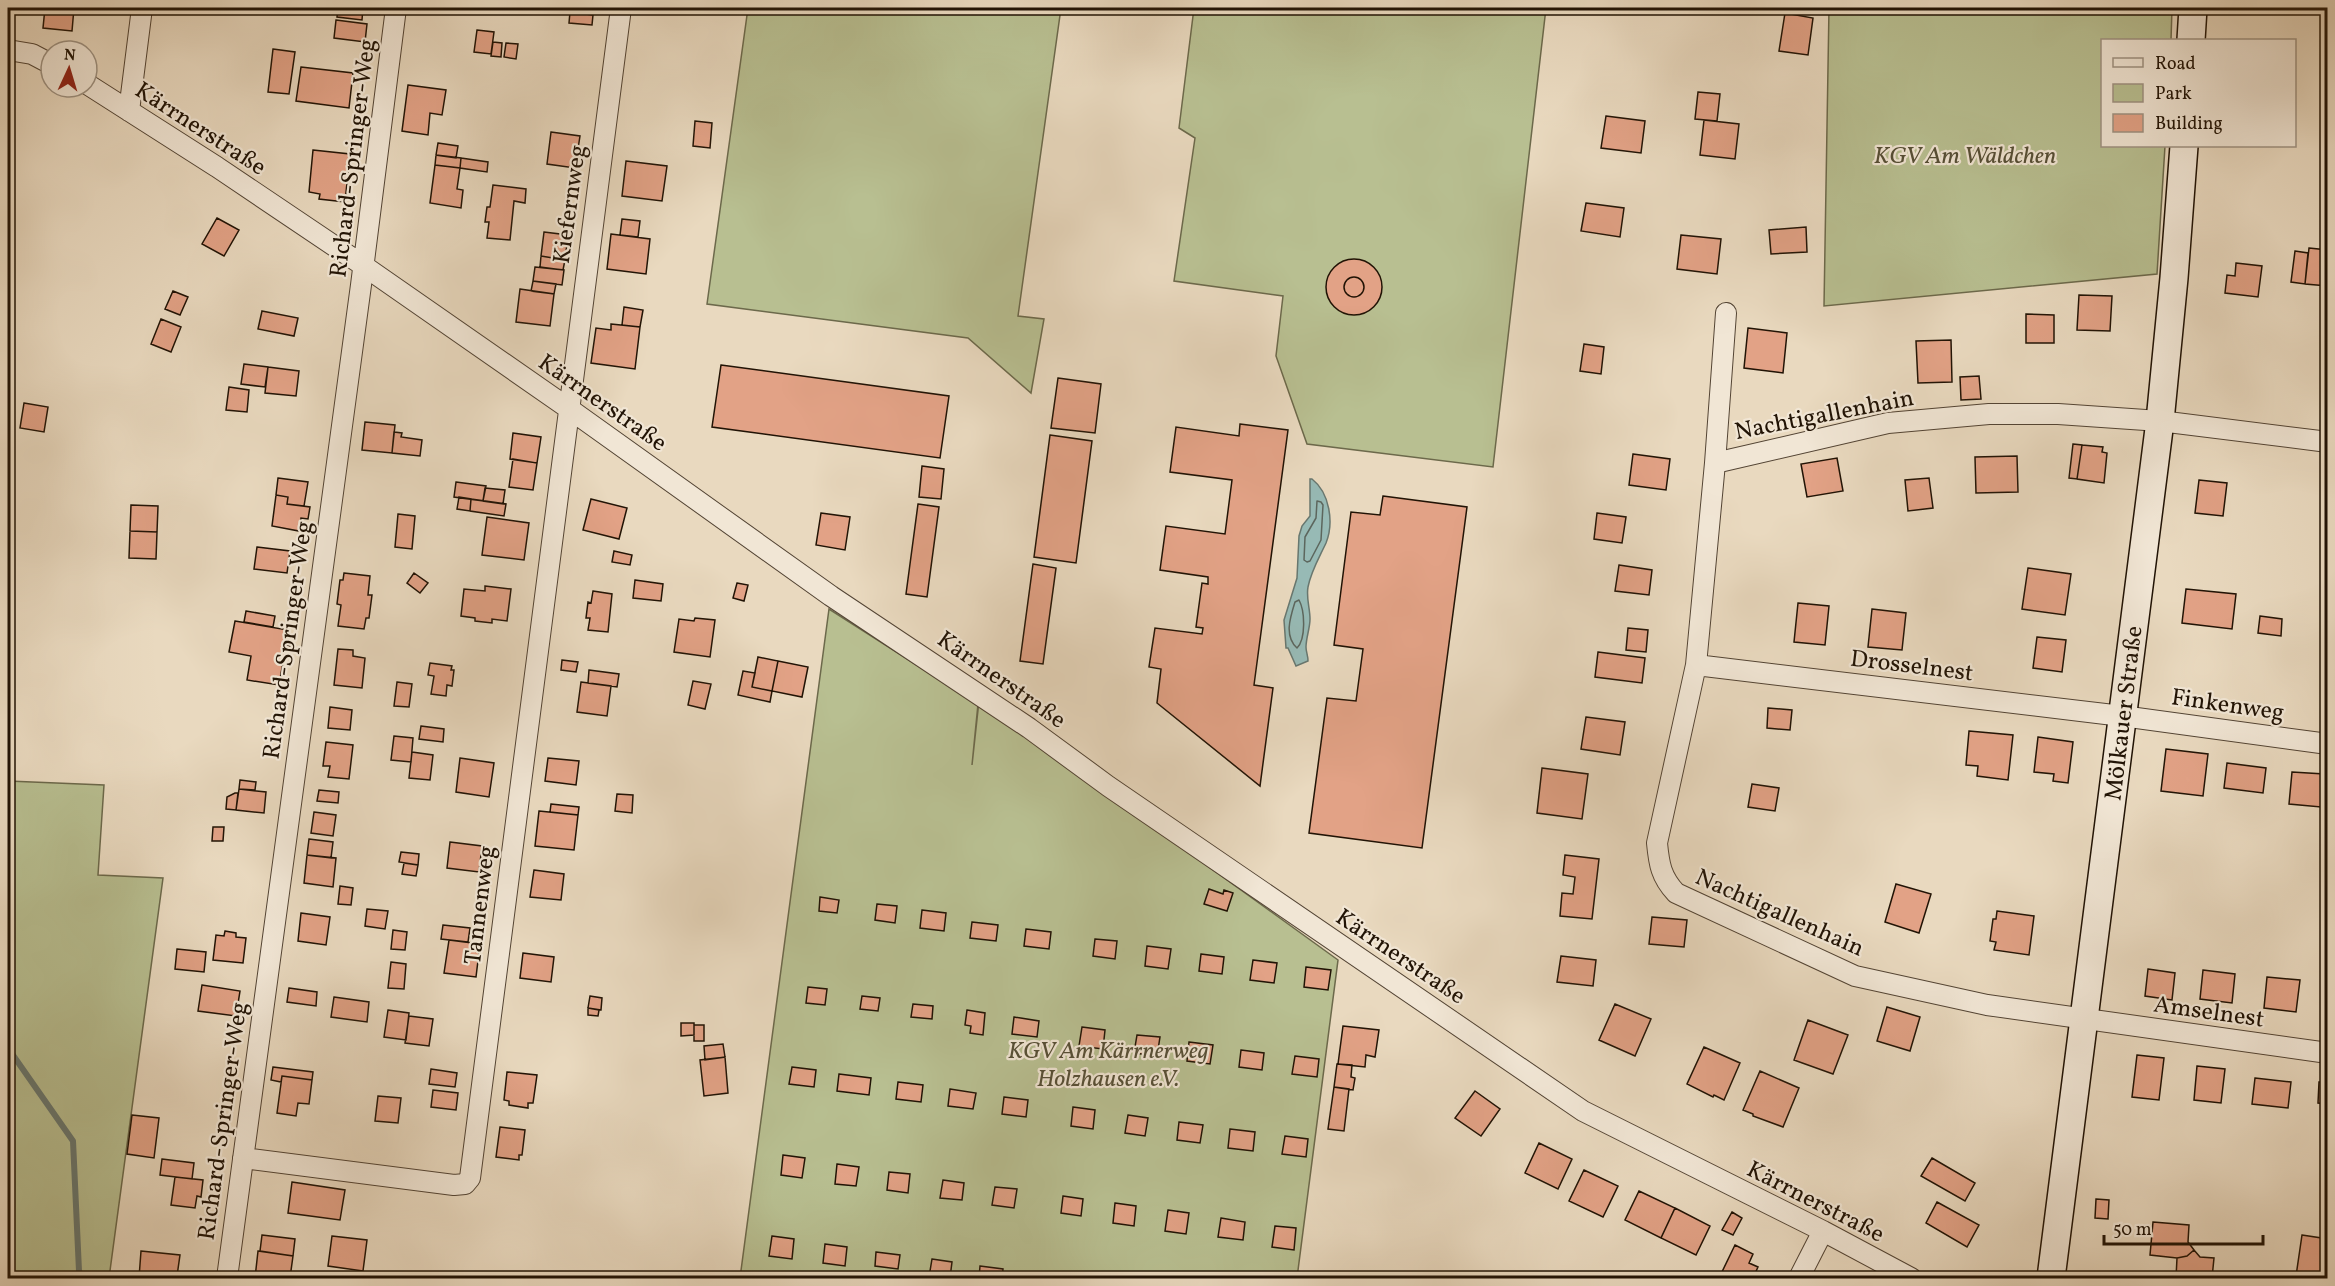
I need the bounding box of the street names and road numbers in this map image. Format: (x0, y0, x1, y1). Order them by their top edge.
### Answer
street label: Richard-Springer-Weg (322, 37, 385, 279)
street label: Kärrnerstraße (128, 74, 272, 185)
street label: Kiefernweg (546, 143, 596, 266)
street label: Kärrnerstraße (530, 347, 673, 461)
street label: Nachtigallenhain (1732, 382, 1917, 450)
street label: Richard-Springer-Weg (255, 519, 323, 762)
street label: Kärrnerstraße (929, 624, 1072, 738)
street label: Mölkauer Straße (2097, 624, 2153, 803)
street label: Drosselnest (1848, 643, 1975, 691)
street label: Finkenweg (2169, 681, 2286, 731)
street label: Tannenweg (457, 844, 505, 967)
street label: Nachtigallenhain (1689, 861, 1869, 966)
street label: Kärrnerstraße (1328, 901, 1472, 1014)
street label: Amselnest (2151, 988, 2266, 1038)
street label: Richard-Springer-Weg (190, 1000, 258, 1243)
street label: Kärrnerstraße (1740, 1153, 1890, 1252)

